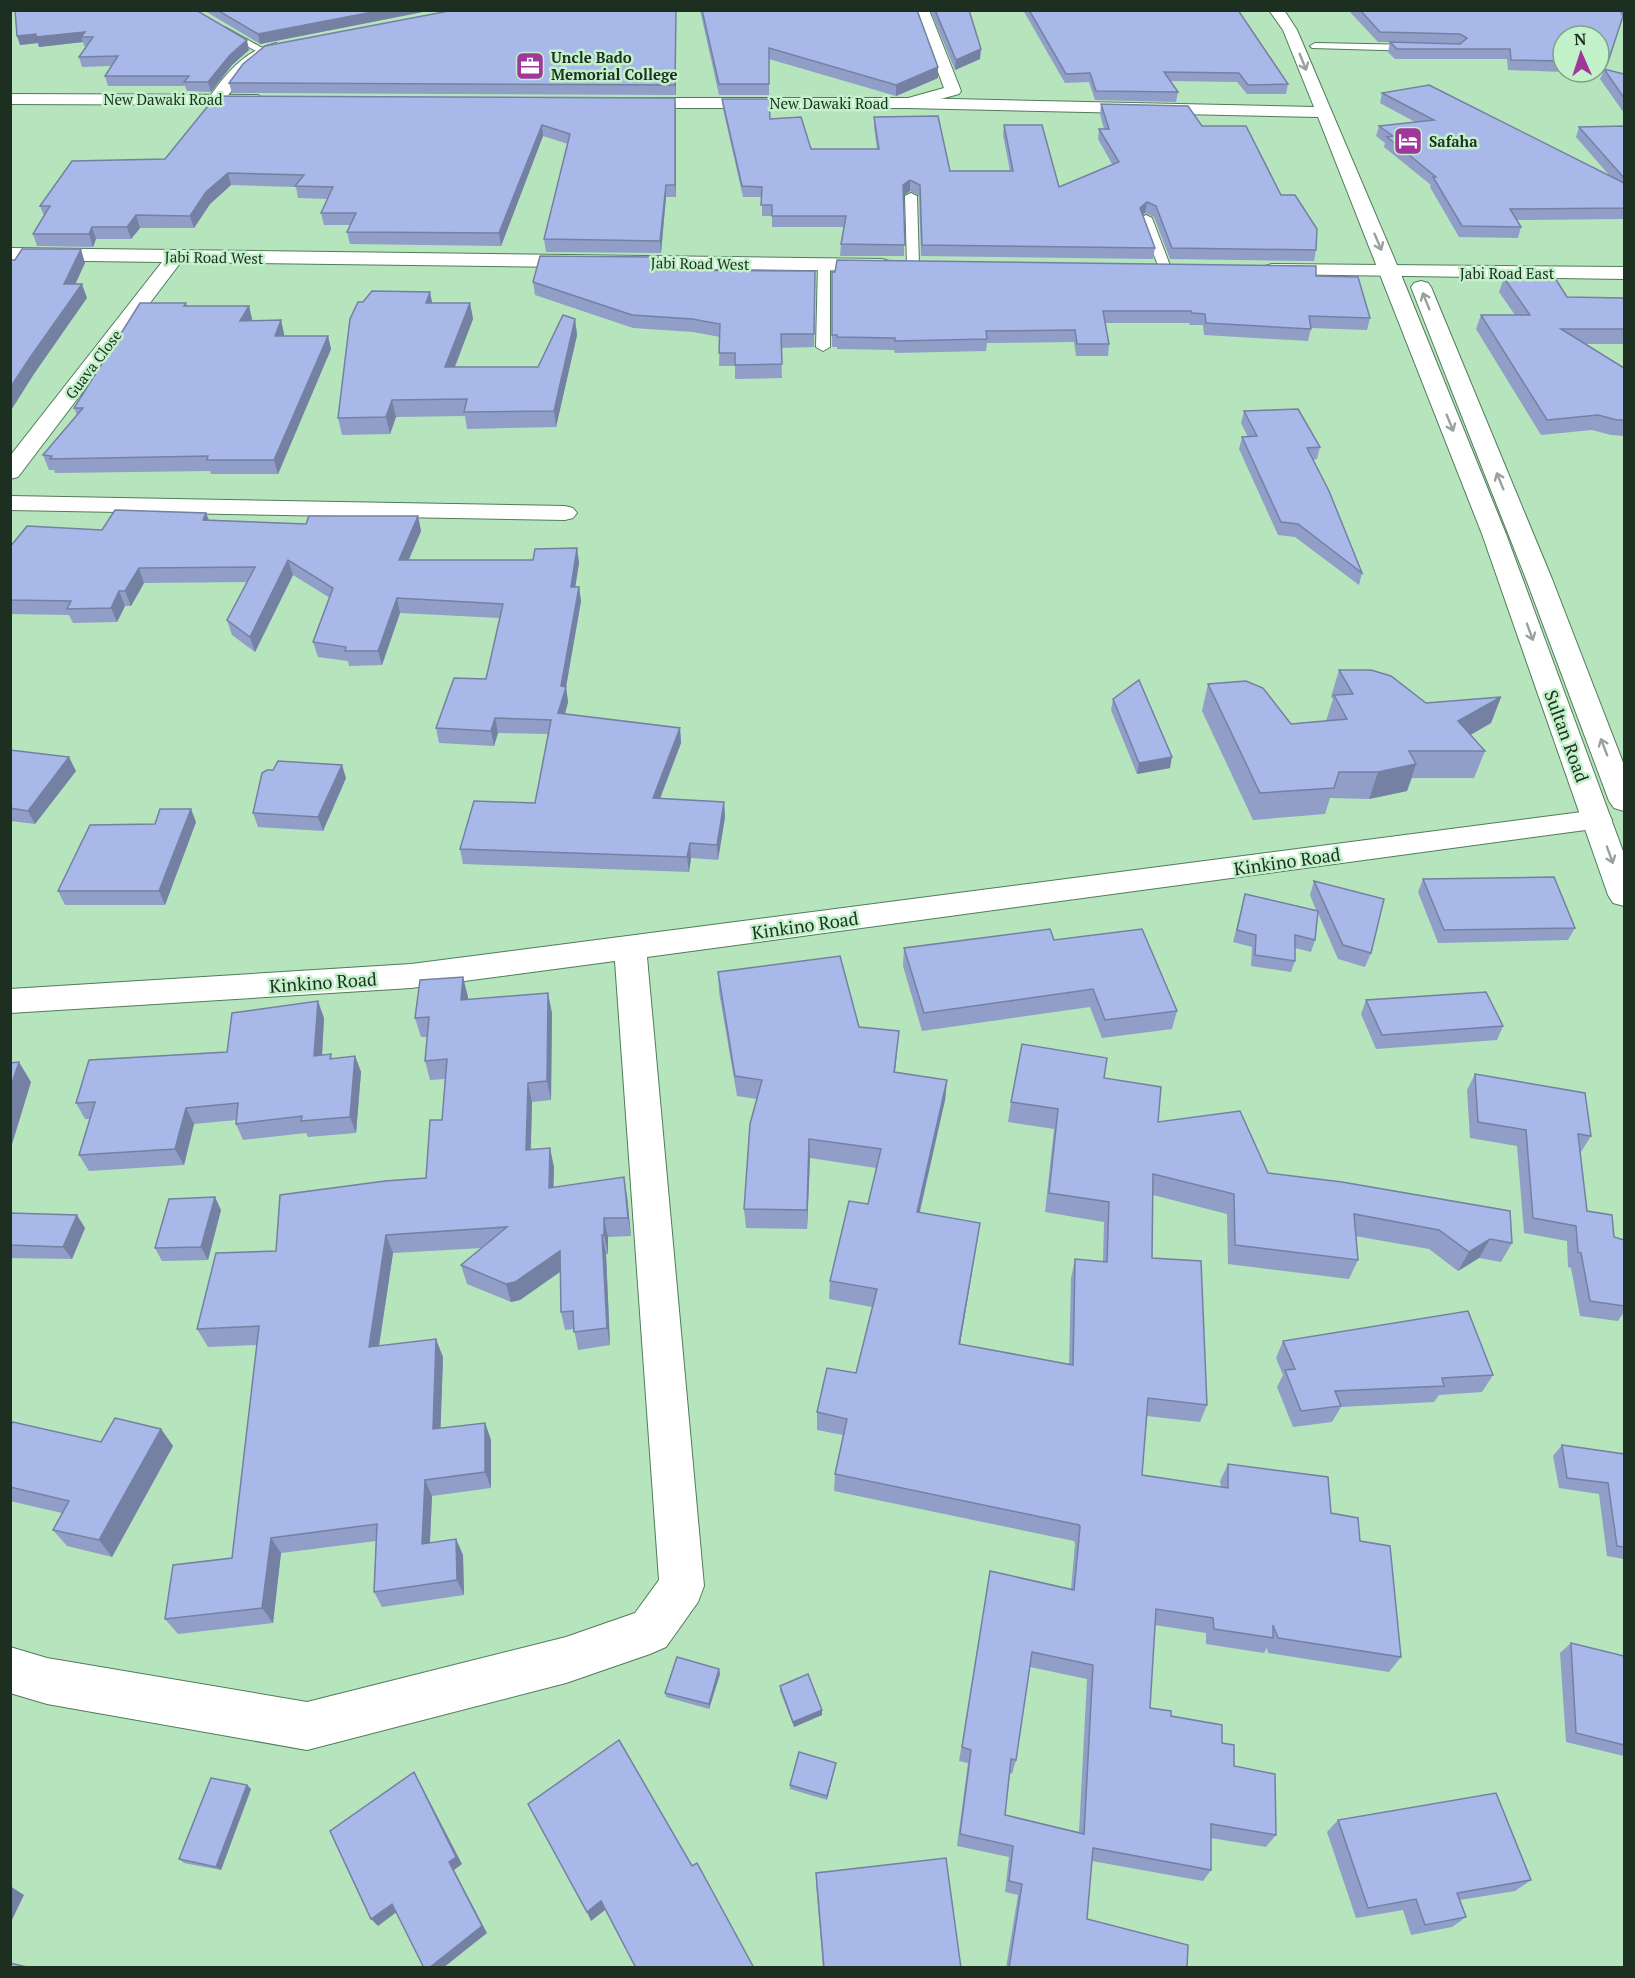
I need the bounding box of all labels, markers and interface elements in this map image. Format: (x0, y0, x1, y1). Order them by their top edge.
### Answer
north arrow (1551, 24, 1611, 84)
text: N (1574, 28, 1587, 50)
place label: Uncle Bado Memorial College (551, 47, 678, 84)
office icon: Uncle Bado Memorial College (514, 50, 546, 82)
one-way arrow (1298, 52, 1309, 71)
street label: New Dawaki Road (103, 89, 223, 109)
street label: New Dawaki Road (769, 93, 889, 113)
hotel icon: Safaha (1392, 125, 1424, 157)
place label: Safaha (1429, 131, 1478, 151)
one-way arrow (1373, 232, 1384, 251)
street label: Jabi Road West (164, 246, 264, 268)
street label: Jabi Road West (650, 252, 750, 274)
street label: Jabi Road East (1460, 263, 1555, 283)
one-way arrow (1420, 292, 1431, 310)
street label: Guava Close (60, 325, 126, 403)
one-way arrow (1445, 413, 1456, 432)
one-way arrow (1494, 472, 1505, 491)
one-way arrow (1526, 622, 1537, 641)
street label: Sultan Road (1539, 687, 1595, 785)
one-way arrow (1597, 738, 1608, 756)
street label: Kinkino Road (1232, 842, 1342, 880)
one-way arrow (1605, 845, 1616, 864)
street label: Kinkino Road (750, 906, 860, 944)
street label: Kinkino Road (268, 966, 378, 998)

